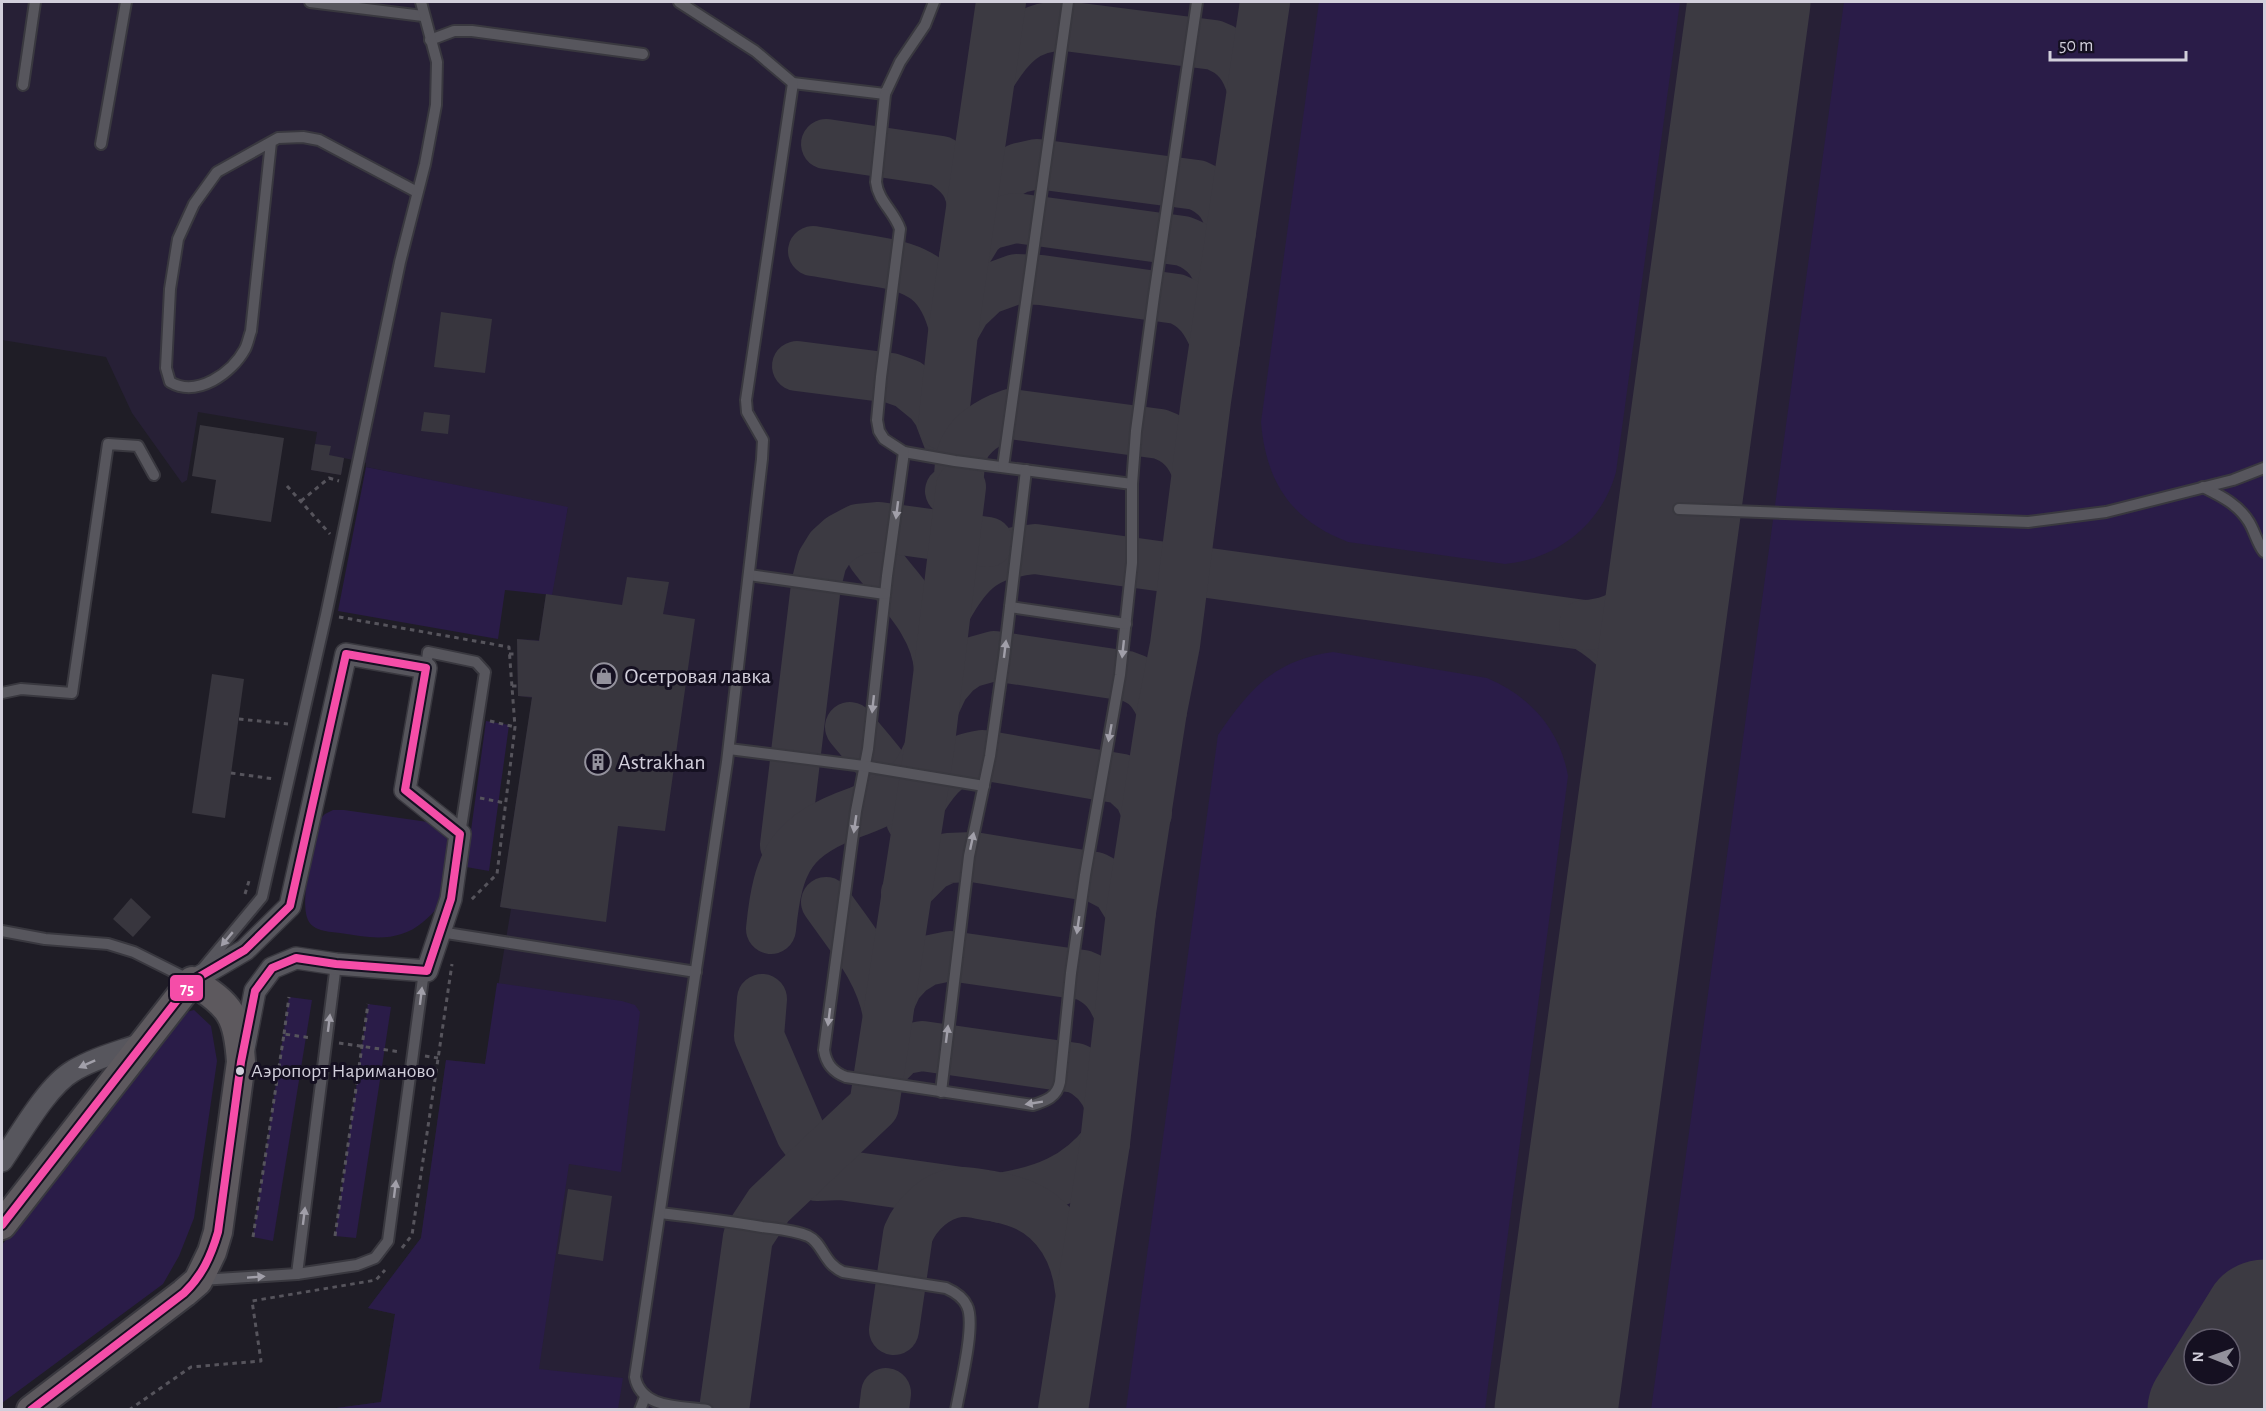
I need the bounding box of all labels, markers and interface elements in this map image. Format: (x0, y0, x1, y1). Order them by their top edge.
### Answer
scale bar (2050, 24, 2186, 62)
text: 50 m (2059, 37, 2093, 55)
one-way arrow (892, 501, 902, 520)
one-way arrow (1000, 639, 1010, 658)
one-way arrow (1118, 640, 1128, 659)
shop icon: Осетровая лавка (589, 661, 619, 691)
place label: Осетровая лавка (624, 665, 771, 687)
one-way arrow (868, 694, 878, 713)
one-way arrow (1105, 723, 1114, 742)
building icon: Astrakhan (583, 747, 613, 777)
place label: Astrakhan (618, 751, 706, 773)
one-way arrow (850, 815, 859, 834)
one-way arrow (968, 831, 977, 850)
one-way arrow (1073, 915, 1082, 934)
one-way arrow (221, 931, 234, 946)
line badge: 75 (169, 974, 204, 1002)
text: 75 (180, 981, 194, 997)
one-way arrow (416, 986, 425, 1005)
one-way arrow (824, 1008, 833, 1027)
one-way arrow (324, 1013, 334, 1032)
one-way arrow (942, 1025, 952, 1044)
one-way arrow (78, 1060, 95, 1069)
place label: Аэропорт Нариманово (251, 1061, 435, 1081)
marker: Аэропорт Нариманово (234, 1065, 246, 1077)
one-way arrow (1024, 1098, 1043, 1107)
one-way arrow (391, 1180, 400, 1199)
one-way arrow (300, 1207, 309, 1226)
one-way arrow (247, 1272, 266, 1282)
north arrow (2182, 1327, 2242, 1387)
text: N (2190, 1351, 2206, 1362)

